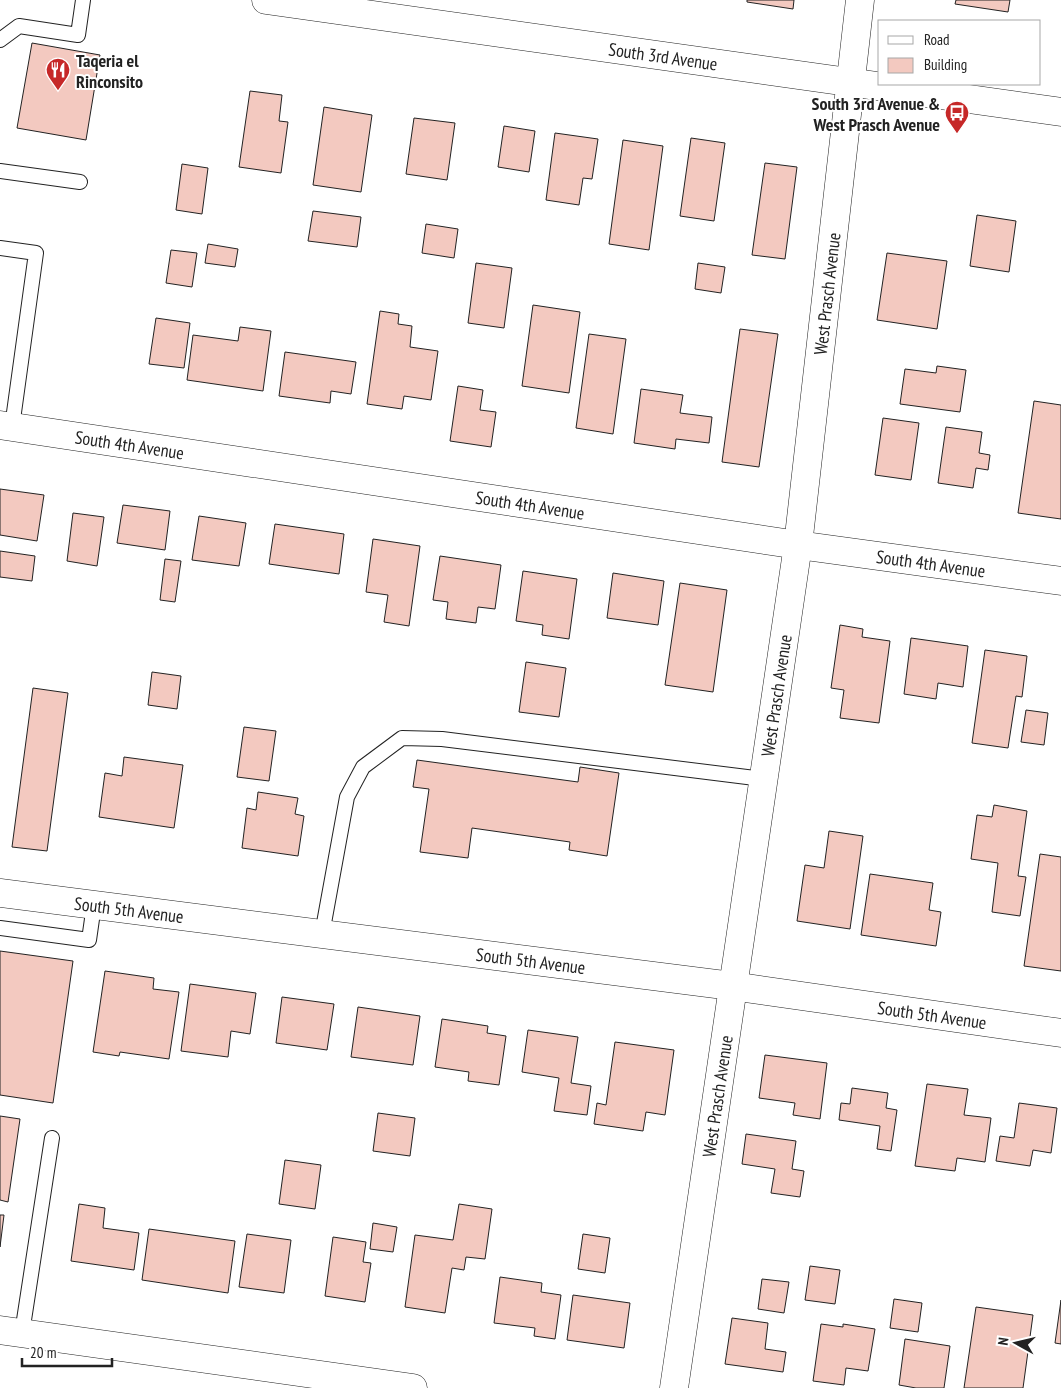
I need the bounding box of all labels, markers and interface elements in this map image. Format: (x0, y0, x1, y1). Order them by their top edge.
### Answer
legend (878, 20, 1041, 85)
text: Road (924, 30, 950, 49)
street label: South 3rd Avenue (607, 37, 719, 75)
place label: Taqeria el Rinconsito (76, 49, 143, 93)
text: Building (924, 55, 967, 74)
restaurant icon: Taqeria el Rinconsito (45, 57, 71, 91)
place label: South 3rd Avenue & West Prasch Avenue (812, 92, 940, 136)
bus stop icon: South 3rd Avenue & West Prasch Avenue (944, 100, 970, 134)
street label: West Prasch Avenue (808, 231, 845, 356)
street label: South 4th Avenue (73, 425, 186, 464)
street label: South 4th Avenue (474, 485, 586, 524)
street label: South 4th Avenue (875, 544, 987, 582)
street label: West Prasch Avenue (756, 633, 796, 758)
street label: South 5th Avenue (73, 891, 185, 928)
street label: South 5th Avenue (475, 942, 587, 979)
street label: South 5th Avenue (876, 995, 988, 1034)
street label: West Prasch Avenue (697, 1034, 737, 1159)
north arrow (991, 1318, 1041, 1368)
scale bar (22, 1336, 112, 1368)
text: N (994, 1336, 1013, 1346)
text: 20 m (30, 1343, 56, 1362)

